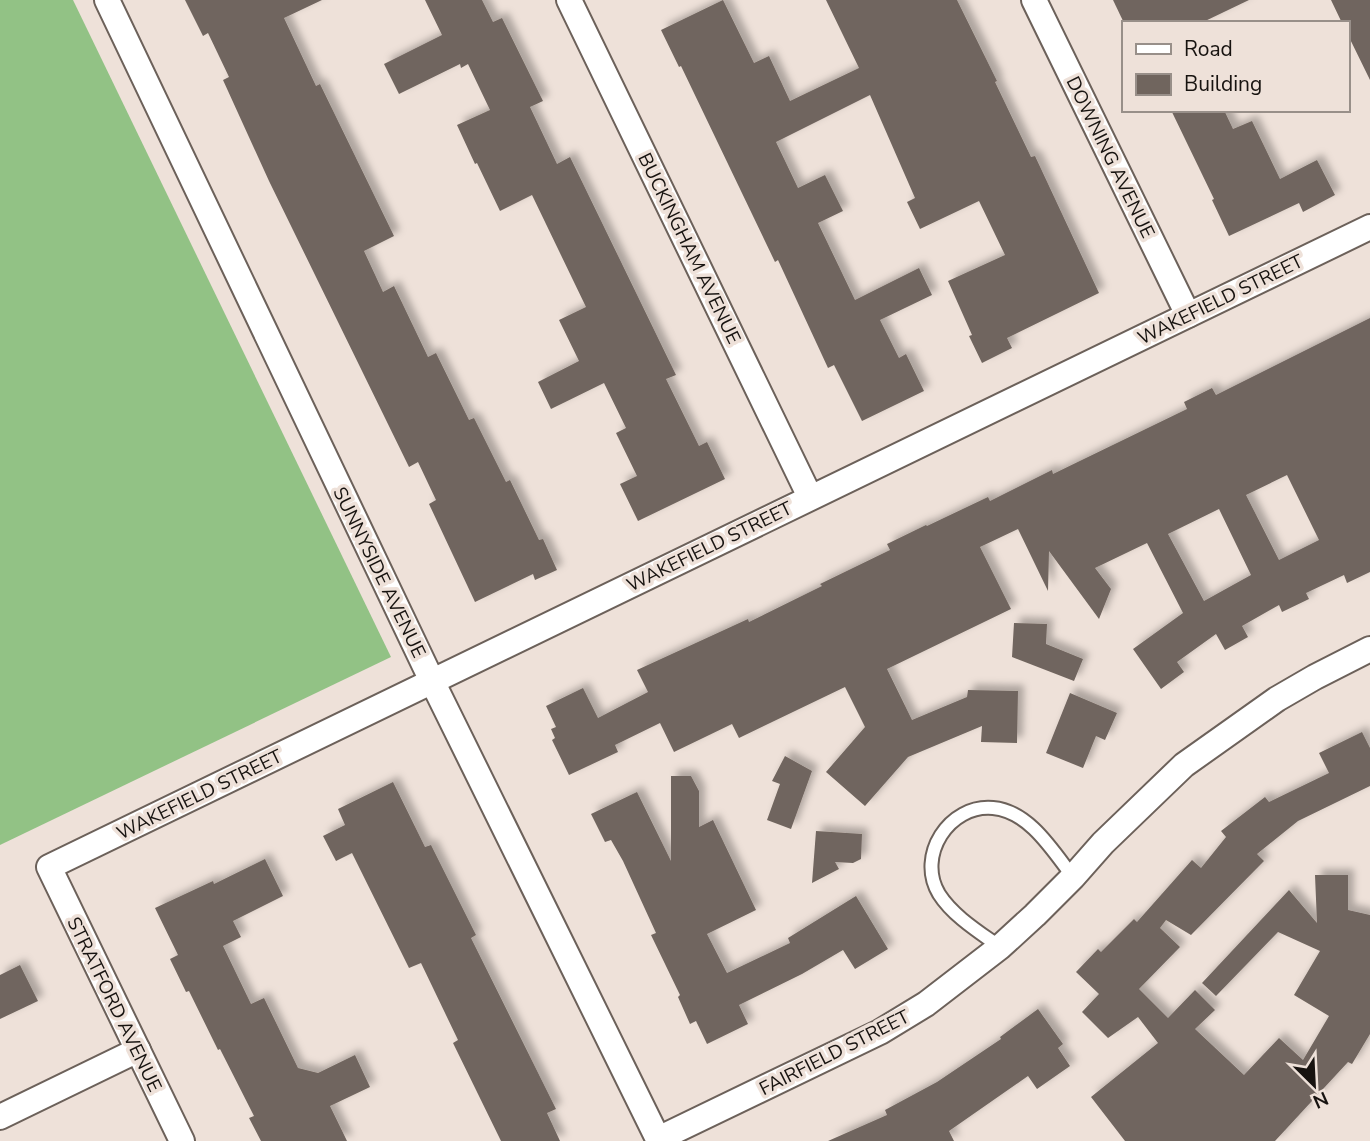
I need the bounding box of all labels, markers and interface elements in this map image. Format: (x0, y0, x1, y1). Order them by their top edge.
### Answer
legend (1122, 21, 1349, 112)
text: Road (1184, 35, 1233, 63)
text: Building (1184, 70, 1262, 98)
street label: DOWNING AVENUE (1060, 72, 1161, 243)
street label: BUCKINGHAM AVENUE (632, 149, 747, 348)
street label: WAKEFIELD STREET (1133, 248, 1308, 351)
street label: SUNNYSIDE AVENUE (326, 483, 432, 662)
street label: WAKEFIELD STREET (622, 495, 797, 598)
street label: WAKEFIELD STREET (112, 743, 287, 846)
street label: STRATFORD AVENUE (60, 913, 168, 1096)
street label: FAIRFIELD STREET (755, 1004, 914, 1102)
north arrow (1279, 1050, 1349, 1120)
text: N (1309, 1085, 1332, 1114)

